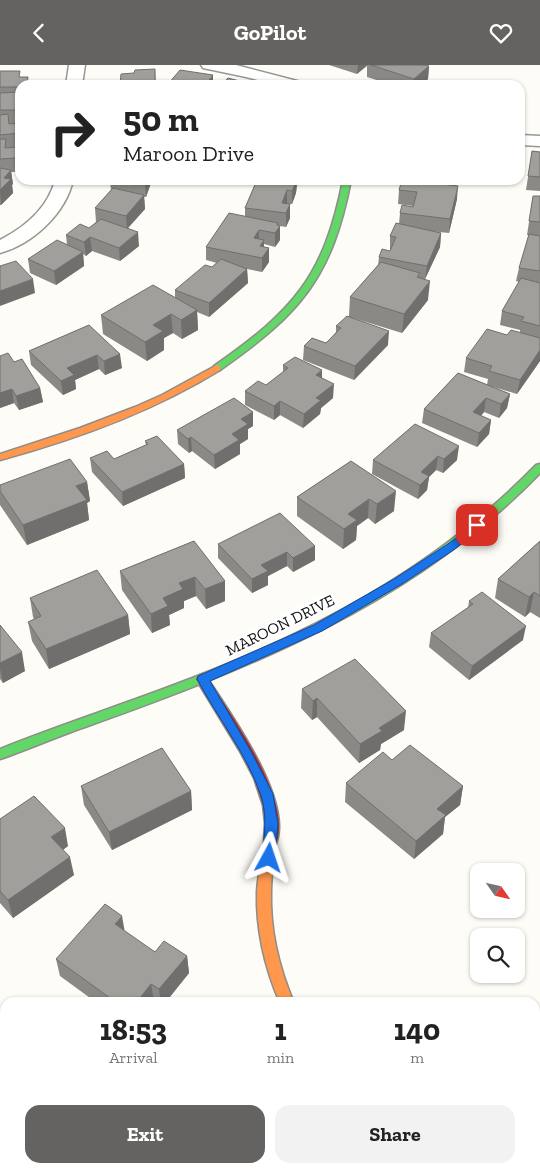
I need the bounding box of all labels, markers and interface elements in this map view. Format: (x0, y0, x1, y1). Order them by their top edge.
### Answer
icon: back (25, 19, 53, 47)
text: GoPilot (234, 19, 306, 46)
icon: heart (487, 19, 515, 47)
text: 50 m (123, 98, 199, 140)
icon: right (40, 100, 105, 165)
text: Maroon Drive (123, 140, 254, 167)
pin (456, 504, 498, 546)
icon: arrive (463, 511, 491, 539)
street label: MAROON DRIVE (222, 590, 338, 660)
position arrow (242, 831, 294, 883)
north arrow (470, 863, 525, 917)
map controls (470, 863, 525, 983)
button: search (470, 928, 525, 983)
text: 18:53 (100, 1012, 167, 1048)
text: 1 (274, 1012, 287, 1048)
text: 140 (394, 1012, 440, 1048)
text: Arrival (109, 1048, 157, 1067)
text: min (267, 1048, 294, 1067)
text: m (410, 1048, 424, 1067)
button: Exit (25, 1105, 265, 1163)
button: Share (275, 1105, 515, 1163)

